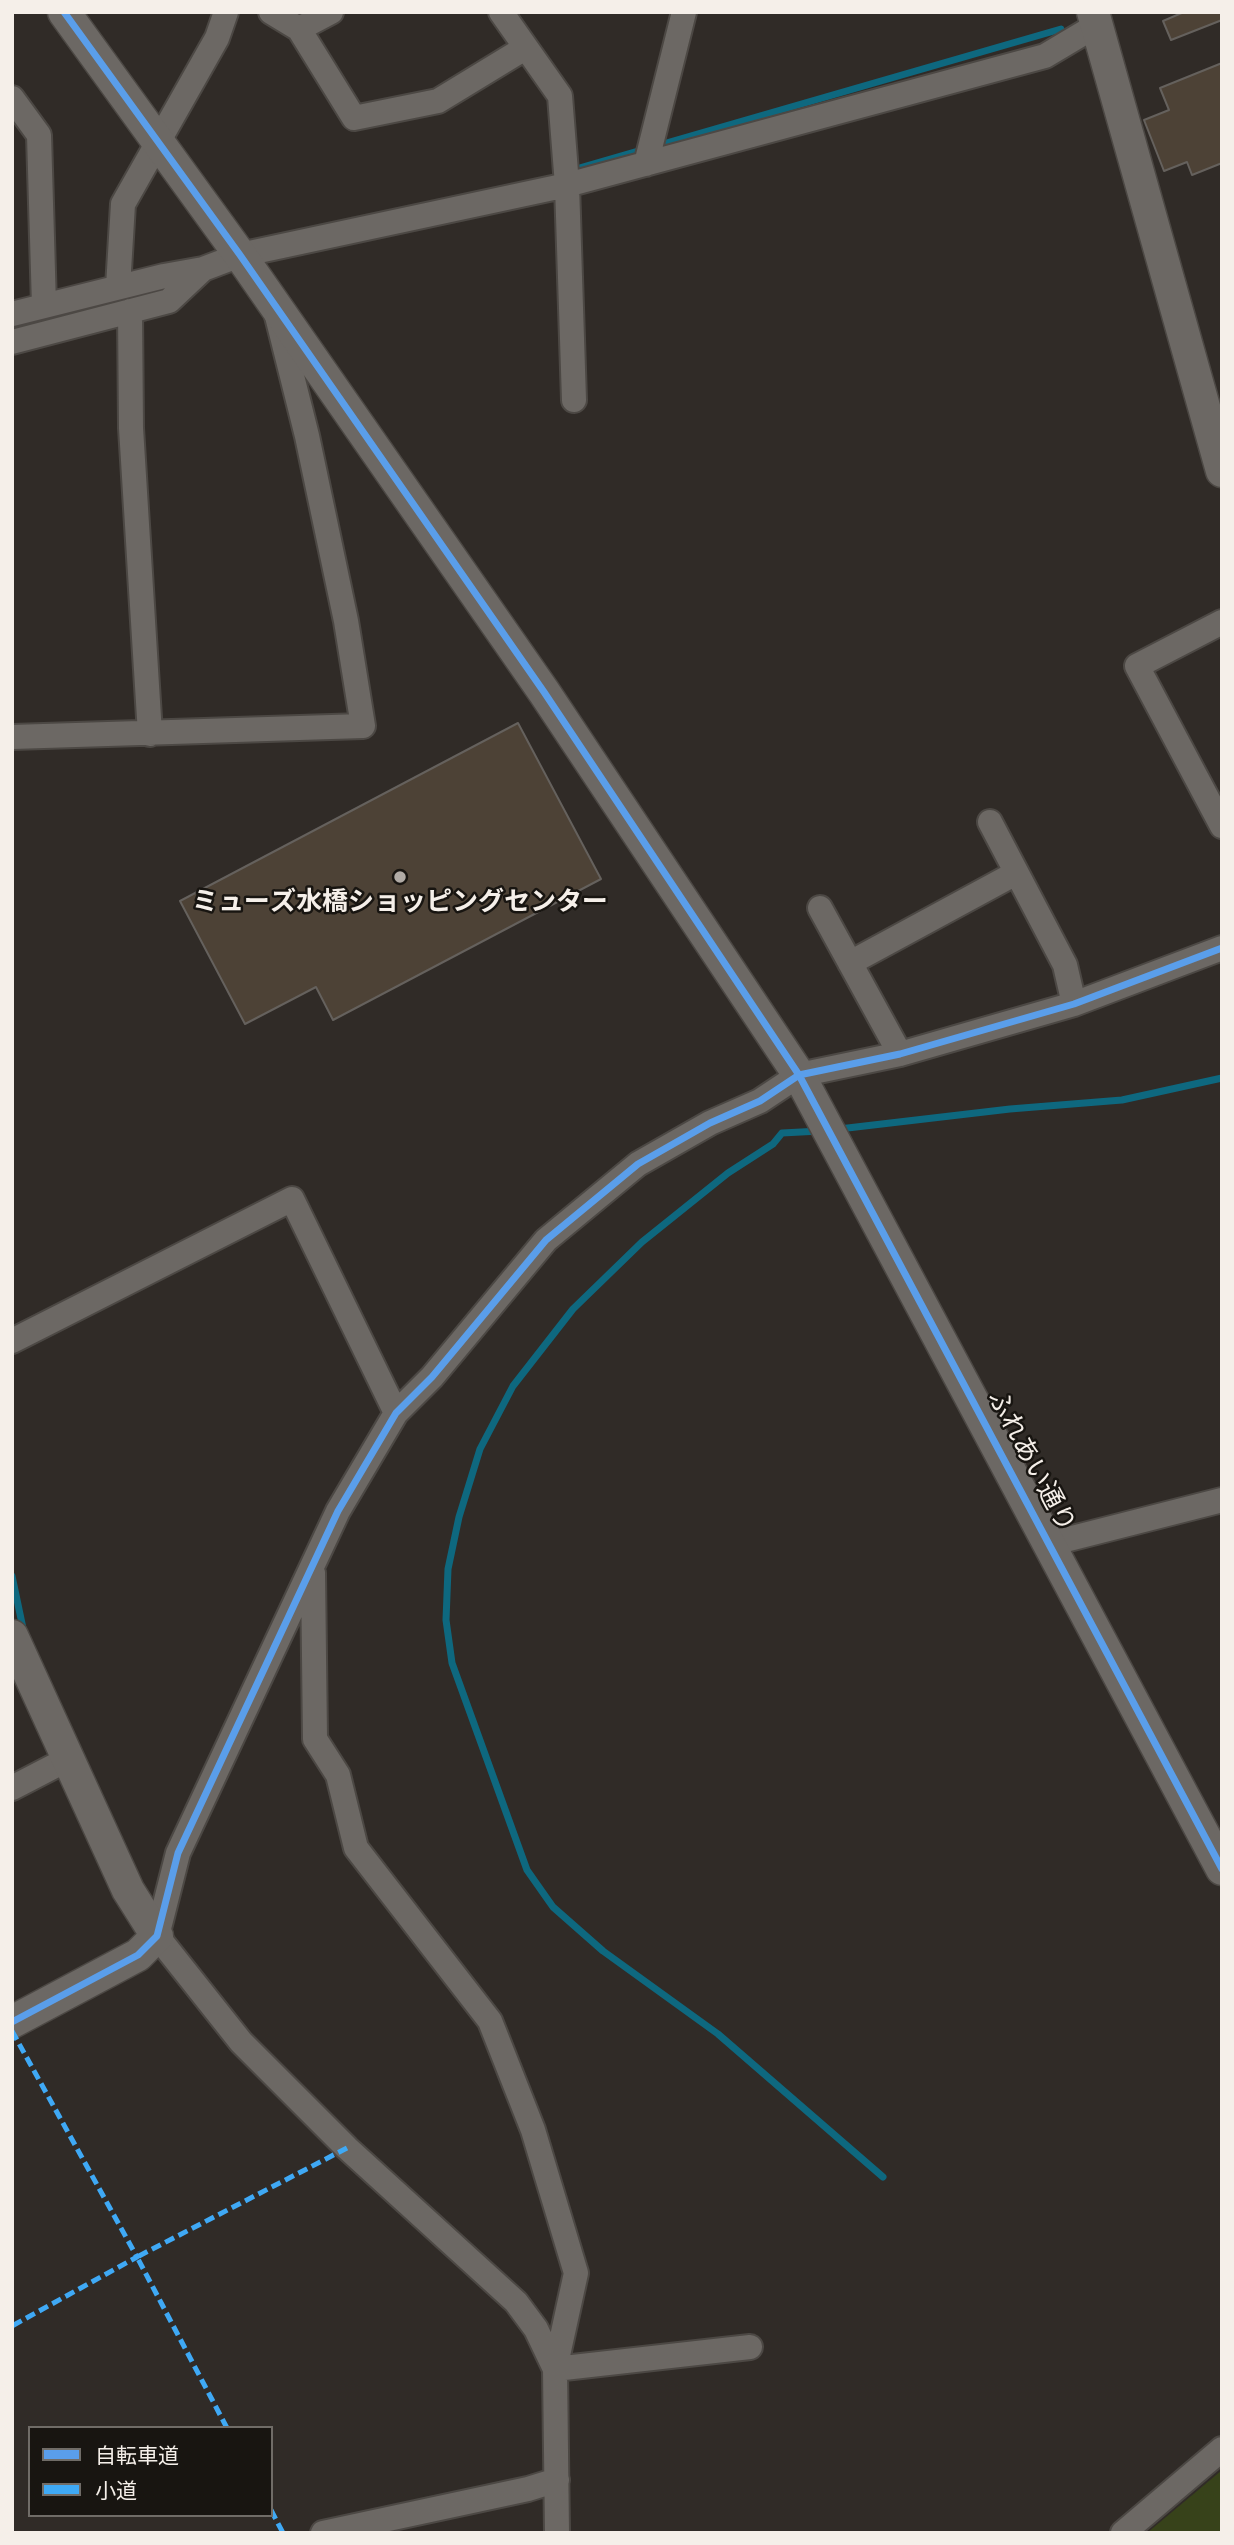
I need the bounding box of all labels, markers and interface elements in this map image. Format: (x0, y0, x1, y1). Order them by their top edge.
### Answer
marker: ミューズ水橋ショッピングセンター (392, 869, 408, 885)
place label: ミューズ水橋ショッピングセンター (192, 888, 608, 920)
street label: ふれあい通り (980, 1386, 1080, 1538)
legend (28, 2426, 273, 2517)
text: 自転車道 (95, 2441, 179, 2471)
text: 小道 (95, 2476, 137, 2506)

